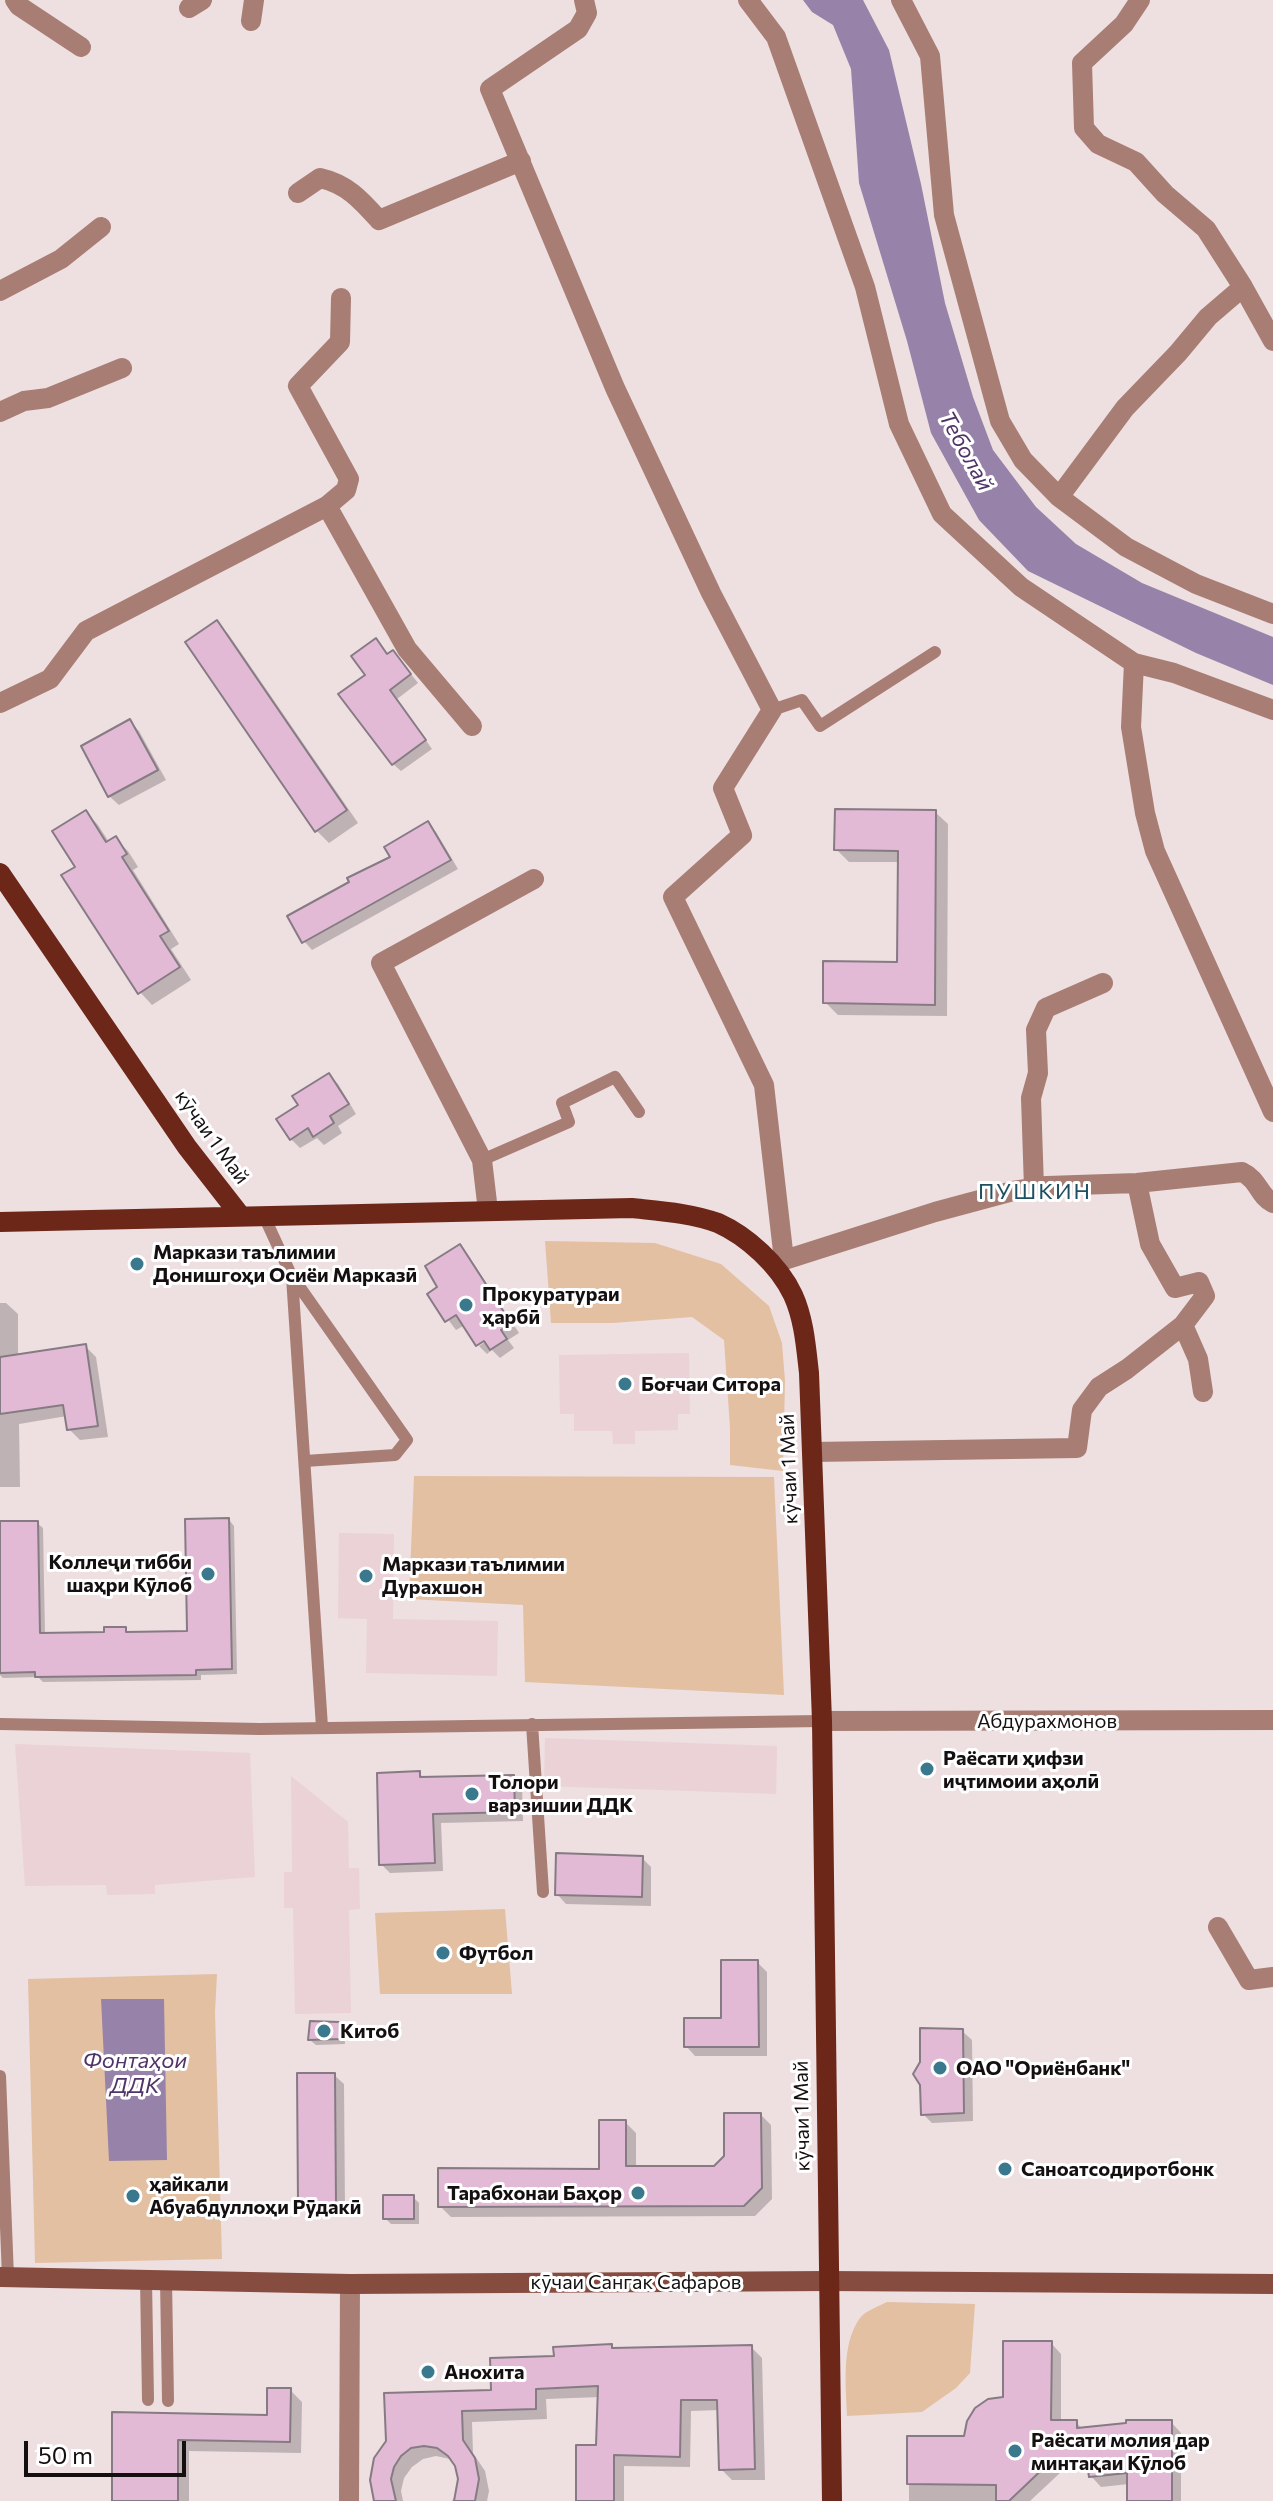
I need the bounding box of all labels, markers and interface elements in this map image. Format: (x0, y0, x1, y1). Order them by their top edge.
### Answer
water label: Теболай (933, 407, 999, 495)
street label: кӯчаи 1 Май (170, 1085, 254, 1189)
district label: ПУШКИН (978, 1179, 1092, 1205)
place label: Маркази таълимии Донишгоҳи Осиёи Марказӣ (153, 1240, 417, 1287)
marker: Маркази таълимии Донишгоҳи Осиёи Марказӣ (128, 1255, 146, 1273)
place label: Прокуратураи ҳарбӣ (482, 1282, 620, 1329)
marker: Прокуратураи ҳарбӣ (457, 1296, 475, 1314)
place label: Боғчаи Ситора (641, 1372, 781, 1396)
marker: Боғчаи Ситора (616, 1375, 634, 1393)
street label: кӯчаи 1 Май (775, 1413, 803, 1525)
place label: Коллеҷи тибби шаҳри Кӯлоб (48, 1550, 192, 1597)
place label: Маркази таълимии Дурахшон (382, 1552, 565, 1599)
marker: Коллеҷи тибби шаҳри Кӯлоб (199, 1565, 217, 1583)
marker: Маркази таълимии Дурахшон (357, 1567, 375, 1585)
street label: Абдурахмонов (977, 1709, 1117, 1733)
place label: Раёсати ҳифзи иҷтимоии аҳолӣ (943, 1746, 1099, 1793)
marker: Раёсати ҳифзи иҷтимоии аҳолӣ (918, 1760, 936, 1778)
place label: Толори варзишии ДДК (488, 1770, 633, 1817)
marker: Толори варзишии ДДК (463, 1785, 481, 1803)
place label: Футбол (459, 1941, 533, 1965)
marker: Футбол (434, 1944, 452, 1962)
place label: Китоб (340, 2019, 399, 2043)
marker: Китоб (315, 2022, 333, 2040)
water label: Фонтаҳои ДДК (83, 2048, 187, 2100)
place label: ОАО "Ориёнбанк" (956, 2056, 1130, 2080)
marker: ОАО "Ориёнбанк" (931, 2059, 949, 2077)
street label: кӯчаи 1 Май (789, 2061, 815, 2171)
place label: Саноатсодиротбонк (1021, 2157, 1214, 2181)
marker: Саноатсодиротбонк (996, 2160, 1014, 2178)
place label: ҳайкали Абуабдуллоҳи Рӯдакӣ (149, 2172, 362, 2219)
place label: Тарабхонаи Баҳор (447, 2181, 622, 2205)
marker: Тарабхонаи Баҳор (629, 2184, 647, 2202)
marker: ҳайкали Абуабдуллоҳи Рӯдакӣ (124, 2187, 142, 2205)
street label: кӯчаи Сангак Сафаров (531, 2270, 741, 2294)
place label: Анохита (444, 2360, 524, 2384)
marker: Анохита (419, 2363, 437, 2381)
scale bar (28, 2425, 190, 2475)
place label: Раёсати молия дар минтақаи Кӯлоб (1031, 2428, 1210, 2475)
text: 50 m (38, 2440, 93, 2469)
marker: Раёсати молия дар минтақаи Кӯлоб (1006, 2442, 1024, 2460)

